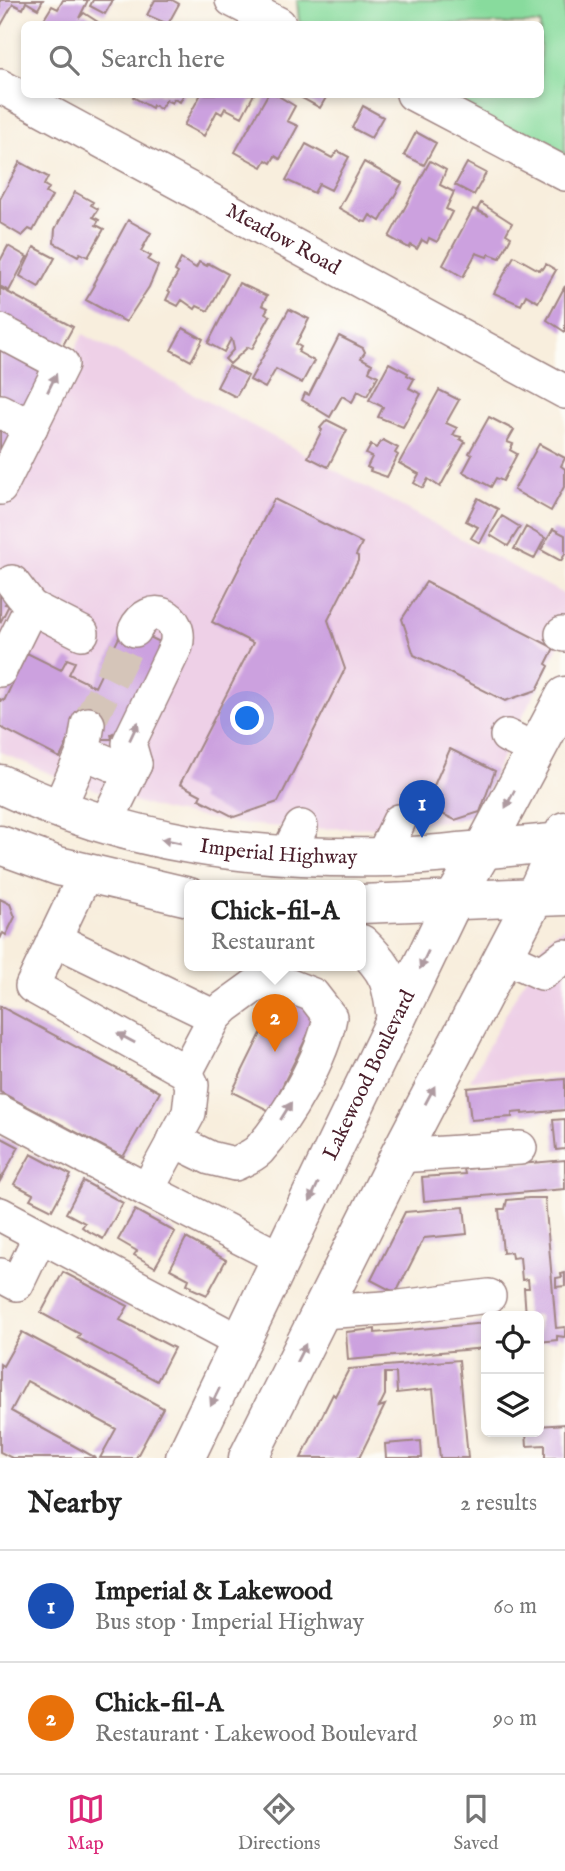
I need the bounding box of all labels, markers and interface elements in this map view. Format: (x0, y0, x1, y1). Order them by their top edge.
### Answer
search box (21, 21, 544, 98)
icon: search (45, 41, 83, 79)
text: Search here (101, 43, 225, 76)
street label: Meadow Road (221, 197, 346, 282)
one-way arrow (47, 373, 58, 393)
your location (230, 701, 264, 735)
one-way arrow (128, 721, 140, 741)
pin: 1 (399, 780, 445, 838)
one-way arrow (504, 790, 516, 809)
street label: Imperial Highway (198, 832, 358, 871)
one-way arrow (160, 836, 182, 847)
popup (184, 880, 366, 971)
text: Chick-fil-A (211, 895, 339, 928)
text: Restaurant (211, 928, 315, 957)
one-way arrow (419, 950, 430, 970)
street label: Lakewood Boulevard (317, 985, 422, 1164)
pin: 2 (252, 994, 298, 1052)
one-way arrow (116, 1032, 136, 1044)
one-way arrow (425, 1085, 436, 1105)
one-way arrow (279, 1102, 292, 1121)
one-way arrow (308, 1182, 320, 1202)
map controls (481, 1311, 544, 1437)
button: locate (481, 1311, 544, 1374)
one-way arrow (295, 1343, 306, 1363)
button: layers (481, 1374, 544, 1437)
one-way arrow (210, 1387, 221, 1407)
text: Nearby (28, 1485, 121, 1523)
text: 2 results (460, 1489, 537, 1518)
text: Imperial & Lakewood (95, 1575, 332, 1608)
text: 1 (47, 1592, 55, 1621)
text: 60 m (493, 1592, 537, 1621)
text: Bus stop · Imperial Highway (95, 1608, 364, 1637)
text: Chick-fil-A (95, 1687, 223, 1720)
text: 2 (46, 1704, 56, 1733)
text: 90 m (493, 1704, 537, 1733)
text: Restaurant · Lakewood Boulevard (95, 1720, 417, 1749)
tab: Map (67, 1790, 105, 1856)
tab: Directions (238, 1790, 320, 1856)
tab: Saved (453, 1790, 498, 1856)

